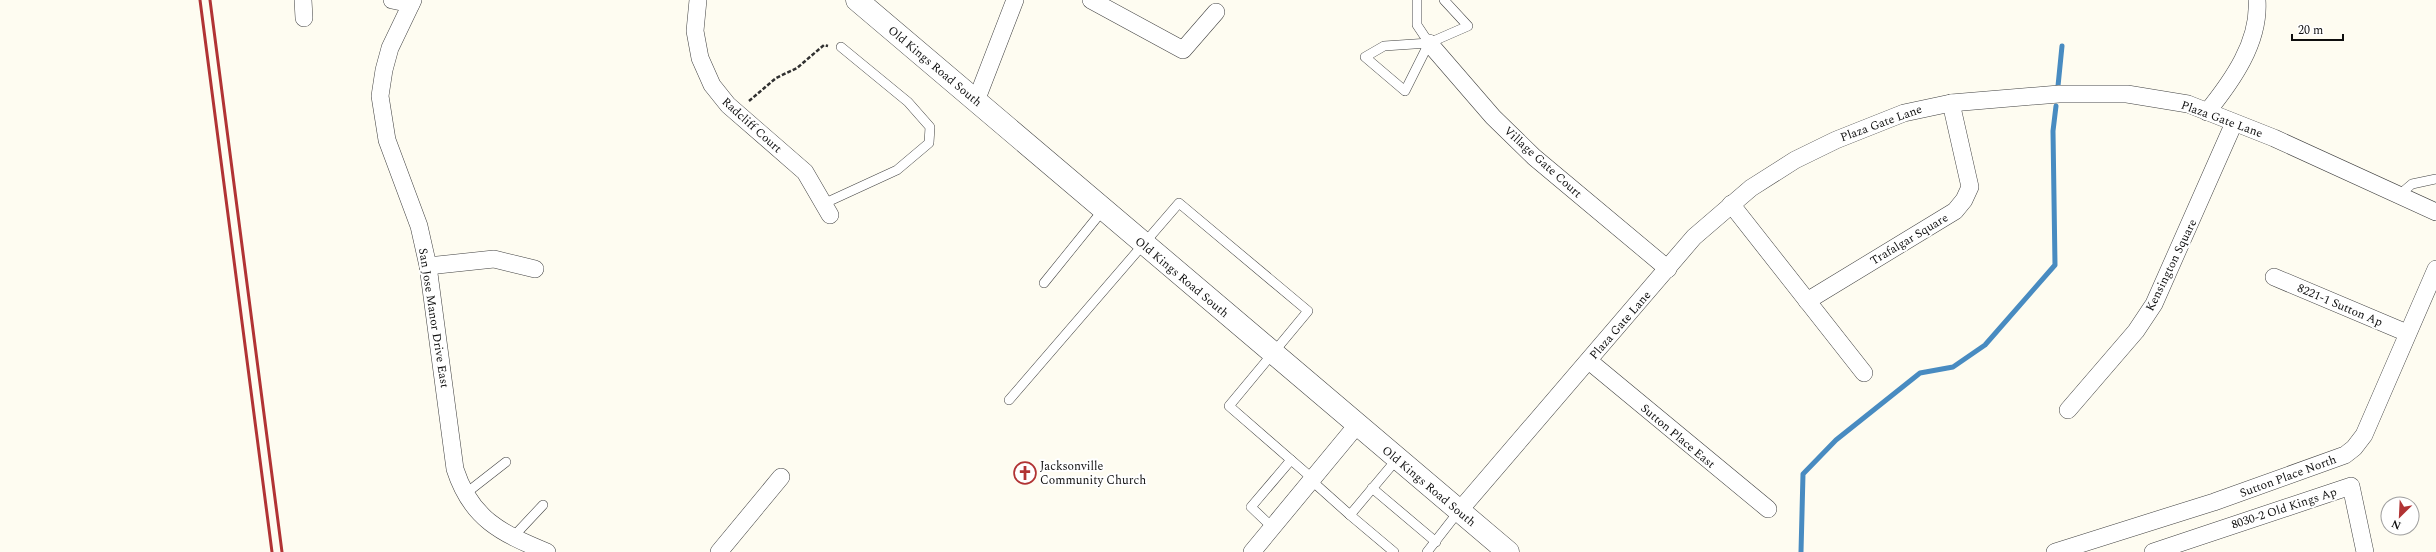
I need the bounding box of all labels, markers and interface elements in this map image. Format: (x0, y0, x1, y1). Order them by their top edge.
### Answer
scale bar (2292, 16, 2343, 42)
street label: Old Kings Road South (883, 21, 986, 112)
text: 20 m (2298, 21, 2323, 40)
street label: Radcliff Court (717, 93, 786, 158)
street label: Plaza Gate Lane (2178, 96, 2266, 143)
street label: Plaza Gate Lane (1838, 100, 1925, 147)
street label: Village Gate Court (1499, 122, 1586, 203)
street label: Trafalgar Square (1866, 208, 1952, 270)
street label: Kensington Square (2141, 216, 2202, 315)
street label: Old Kings Road South (1130, 232, 1233, 323)
street label: San Jose Manor Drive East (413, 247, 454, 389)
street label: 8221-1 Sutton Ap (2294, 279, 2386, 332)
street label: Plaza Gate Lane (1585, 287, 1656, 364)
street label: Sutton Place East (1636, 399, 1719, 473)
street label: Old Kings Road South (1377, 441, 1480, 532)
street label: Sutton Place North (2237, 450, 2339, 503)
place label: Jacksonville Community Church (1040, 457, 1146, 490)
church icon: Jacksonville Community Church (1012, 460, 1038, 486)
street label: 8030-2 Old Kings Ap (2229, 482, 2340, 535)
north arrow (2380, 496, 2420, 536)
text: N (2389, 515, 2404, 534)

